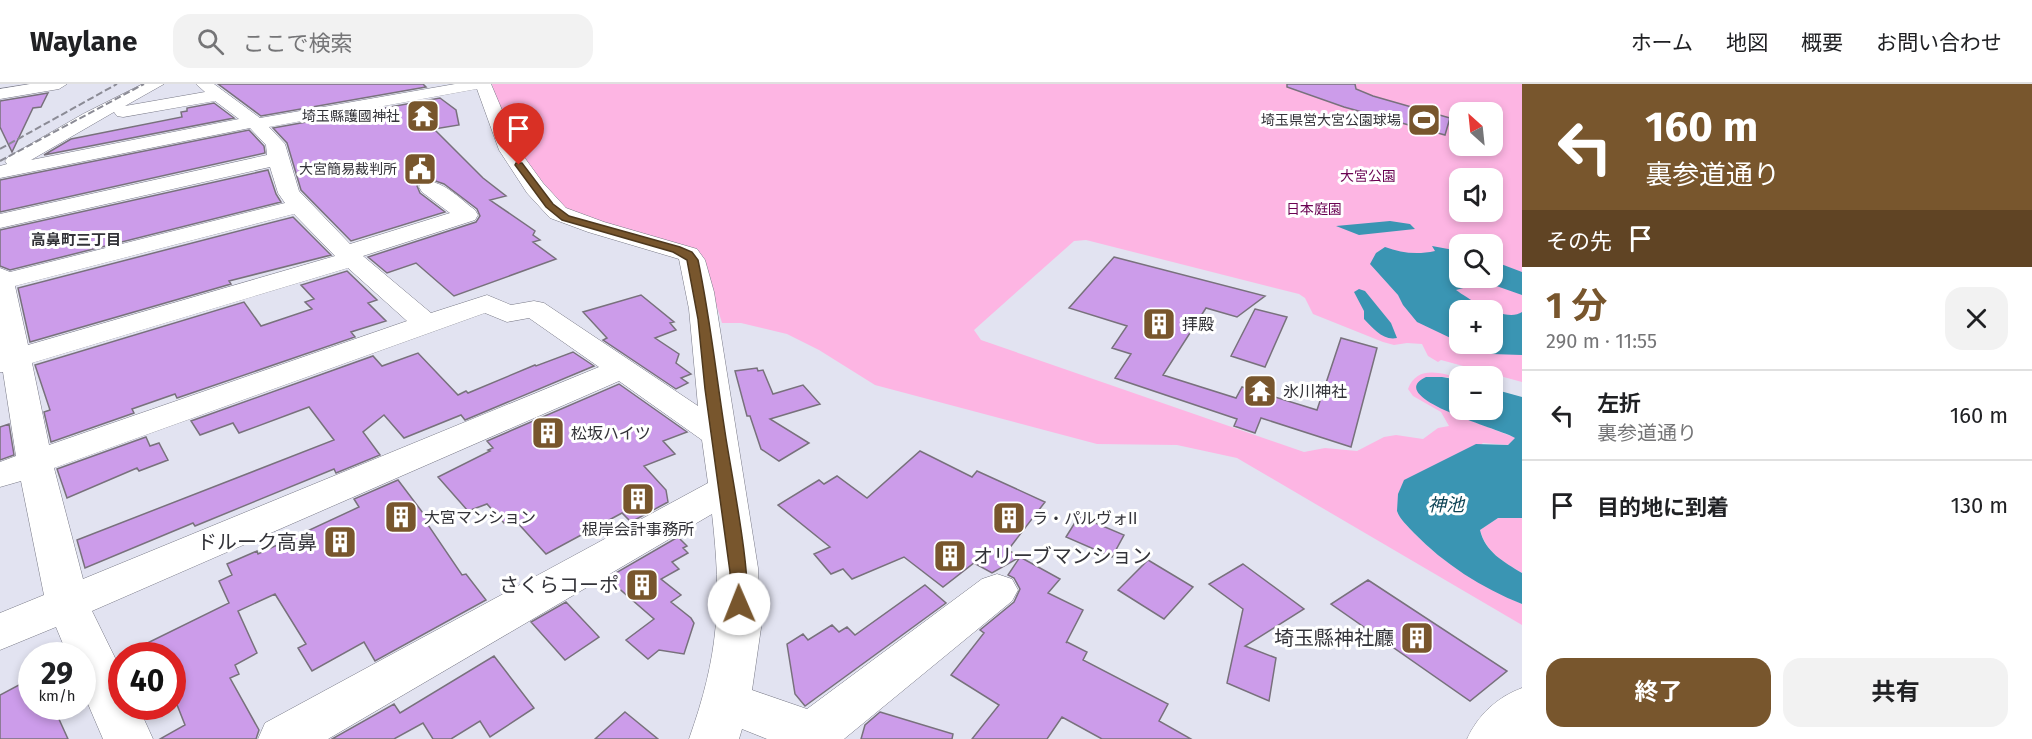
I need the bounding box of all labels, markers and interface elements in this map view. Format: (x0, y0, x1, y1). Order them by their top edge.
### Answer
search box (173, 14, 593, 68)
text: Waylane (30, 25, 137, 58)
icon: search (194, 25, 227, 58)
text: ここで検索 (242, 30, 352, 57)
text: ホーム (1631, 30, 1693, 56)
text: 地図 (1726, 30, 1768, 56)
text: 概要 (1801, 30, 1843, 56)
text: お問い合わせ (1876, 30, 2002, 56)
temple icon: 埼玉縣護國神社 (405, 98, 441, 134)
sports icon: 埼玉県営大宮公園球場 (1406, 102, 1442, 138)
north arrow (1449, 102, 1503, 156)
map controls (1449, 102, 1503, 420)
text: 160 m (1645, 102, 1758, 152)
pin (493, 103, 544, 165)
place label: 埼玉縣護國神社 (302, 108, 400, 125)
icon: left (1546, 108, 1624, 186)
icon: arrive (502, 112, 535, 145)
place label: 埼玉県営大宮公園球場 (1261, 112, 1401, 129)
public building icon: 大宮簡易裁判所 (402, 151, 438, 187)
text: 裏参道通り (1645, 159, 1780, 191)
place label: 大宮簡易裁判所 (299, 161, 397, 178)
park label: 大宮公園 (1340, 168, 1396, 185)
button: sound (1449, 168, 1503, 222)
park label: 日本庭園 (1286, 201, 1342, 218)
icon: arrive (1624, 222, 1657, 255)
text: その先 (1546, 228, 1612, 255)
district label: 高鼻町三丁目 (31, 231, 121, 249)
button: search (1449, 234, 1503, 288)
text: 1 分 (1546, 284, 1607, 328)
button: close (1945, 287, 2008, 350)
button: + (1449, 300, 1503, 354)
building icon: 拝殿 (1141, 306, 1177, 342)
place label: 拝殿 (1182, 315, 1214, 334)
text: 290 m · 11:55 (1546, 329, 1657, 353)
button: − (1449, 366, 1503, 420)
temple icon: 氷川神社 (1242, 373, 1278, 409)
place label: 氷川神社 (1283, 382, 1347, 401)
text: 左折 (1597, 390, 1641, 417)
icon: left (1546, 399, 1579, 432)
text: 160 m (1950, 402, 2008, 429)
building icon: 松坂ハイツ (530, 415, 566, 451)
text: 裏参道通り (1597, 421, 1697, 445)
place label: 松坂ハイツ (571, 424, 651, 443)
building icon: 根岸会計事務所 (620, 481, 656, 517)
icon: arrive (1546, 489, 1579, 522)
text: 130 m (1951, 492, 2008, 519)
water label: 神池 (1428, 494, 1466, 516)
text: 目的地に到着 (1597, 494, 1729, 521)
building icon: 大宮マンション (383, 499, 419, 535)
building icon: ラ・パルヴォII (991, 500, 1027, 536)
place label: 大宮マンション (424, 508, 536, 527)
place label: ラ・パルヴォII (1032, 509, 1137, 528)
place label: 根岸会計事務所 (582, 520, 694, 539)
building icon: ドルーク高鼻 (322, 524, 358, 560)
place label: ドルーク高鼻 (197, 530, 317, 554)
building icon: オリーブマンション (932, 538, 968, 574)
place label: オリーブマンション (973, 544, 1152, 568)
building icon: さくらコーポ (624, 567, 660, 603)
position arrow (707, 572, 771, 636)
place label: さくらコーポ (499, 573, 619, 597)
building icon: 埼玉縣神社廳 (1399, 620, 1435, 656)
place label: 埼玉縣神社廳 (1274, 626, 1394, 650)
speed limit sign: 40 (108, 642, 186, 720)
text: 29 (41, 656, 73, 692)
button: 終了 (1546, 658, 1771, 727)
button: 共有 (1783, 658, 2008, 727)
text: km/h (38, 687, 76, 705)

